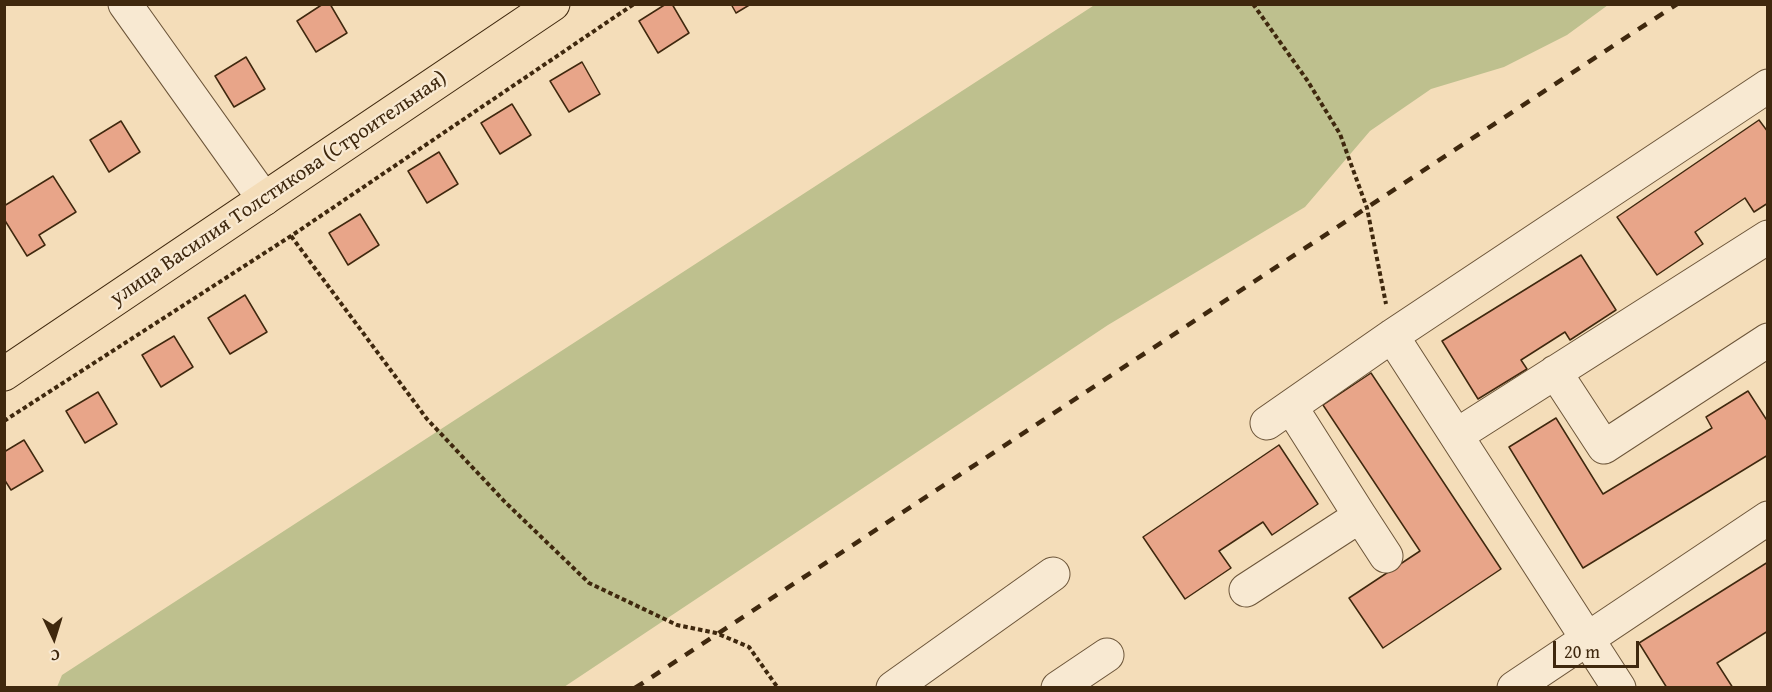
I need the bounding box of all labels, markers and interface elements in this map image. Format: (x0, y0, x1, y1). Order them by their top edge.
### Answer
street label: улица Василия Толстикова (Строительная) (106, 67, 452, 311)
north arrow (24, 608, 84, 668)
scale bar (1556, 629, 1642, 667)
text: 20 m (1564, 638, 1600, 665)
text: С (50, 644, 61, 668)

